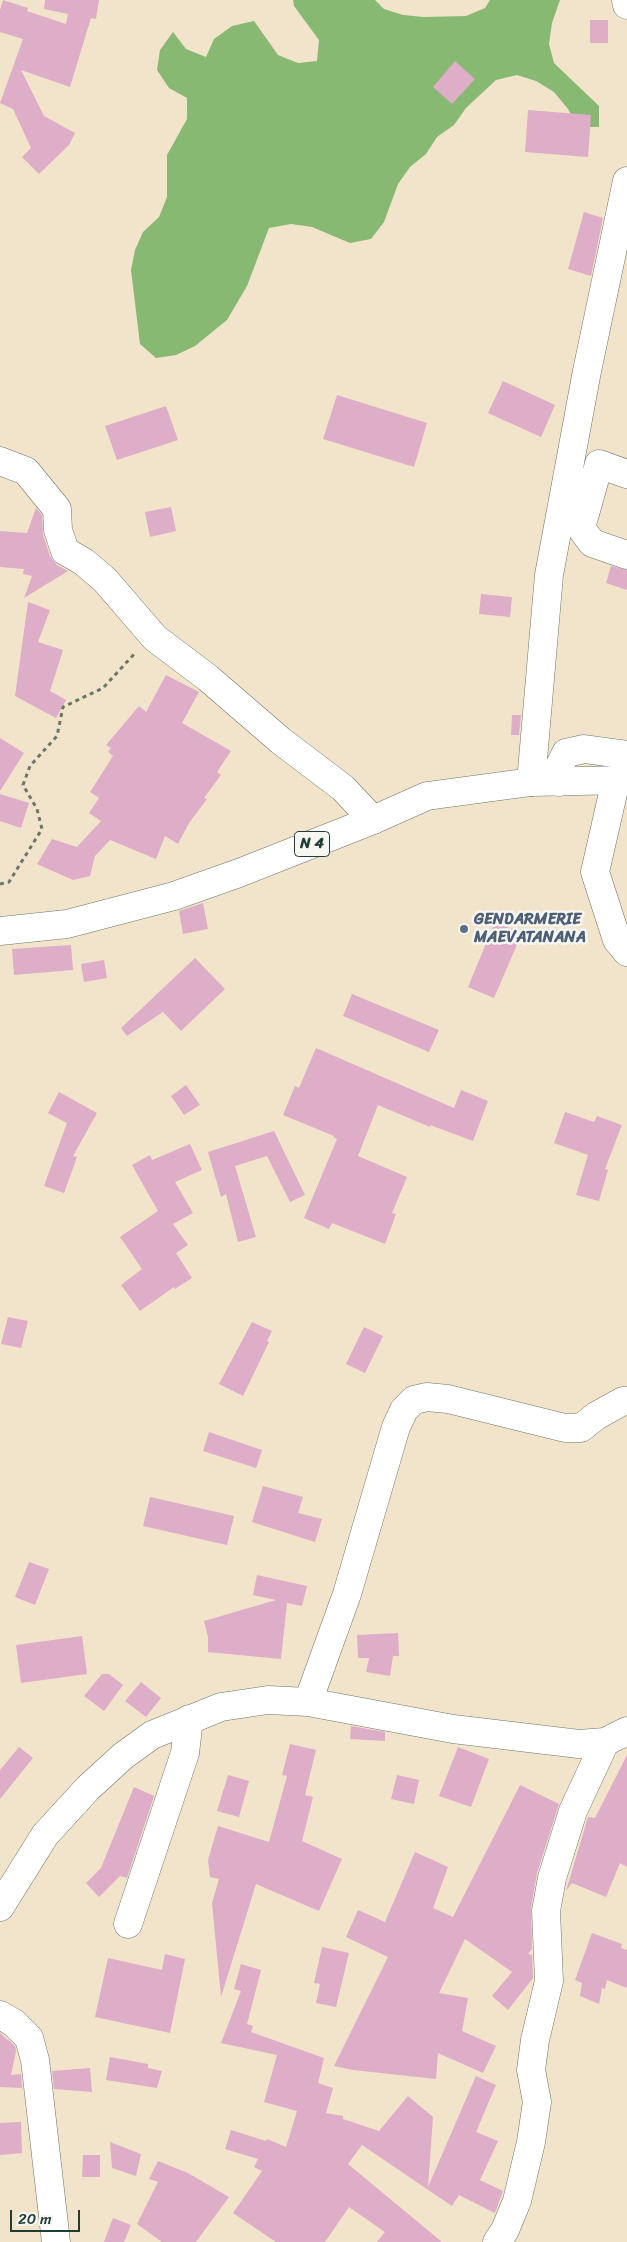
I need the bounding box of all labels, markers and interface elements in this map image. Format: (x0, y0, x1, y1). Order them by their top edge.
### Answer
road number: N 4 (294, 832, 330, 856)
place label: GENDARMERIE MAEVATANANA (474, 910, 586, 948)
marker: GENDARMERIE MAEVATANANA (458, 923, 470, 935)
scale bar (12, 2200, 82, 2232)
text: 20 m (18, 2206, 52, 2232)

